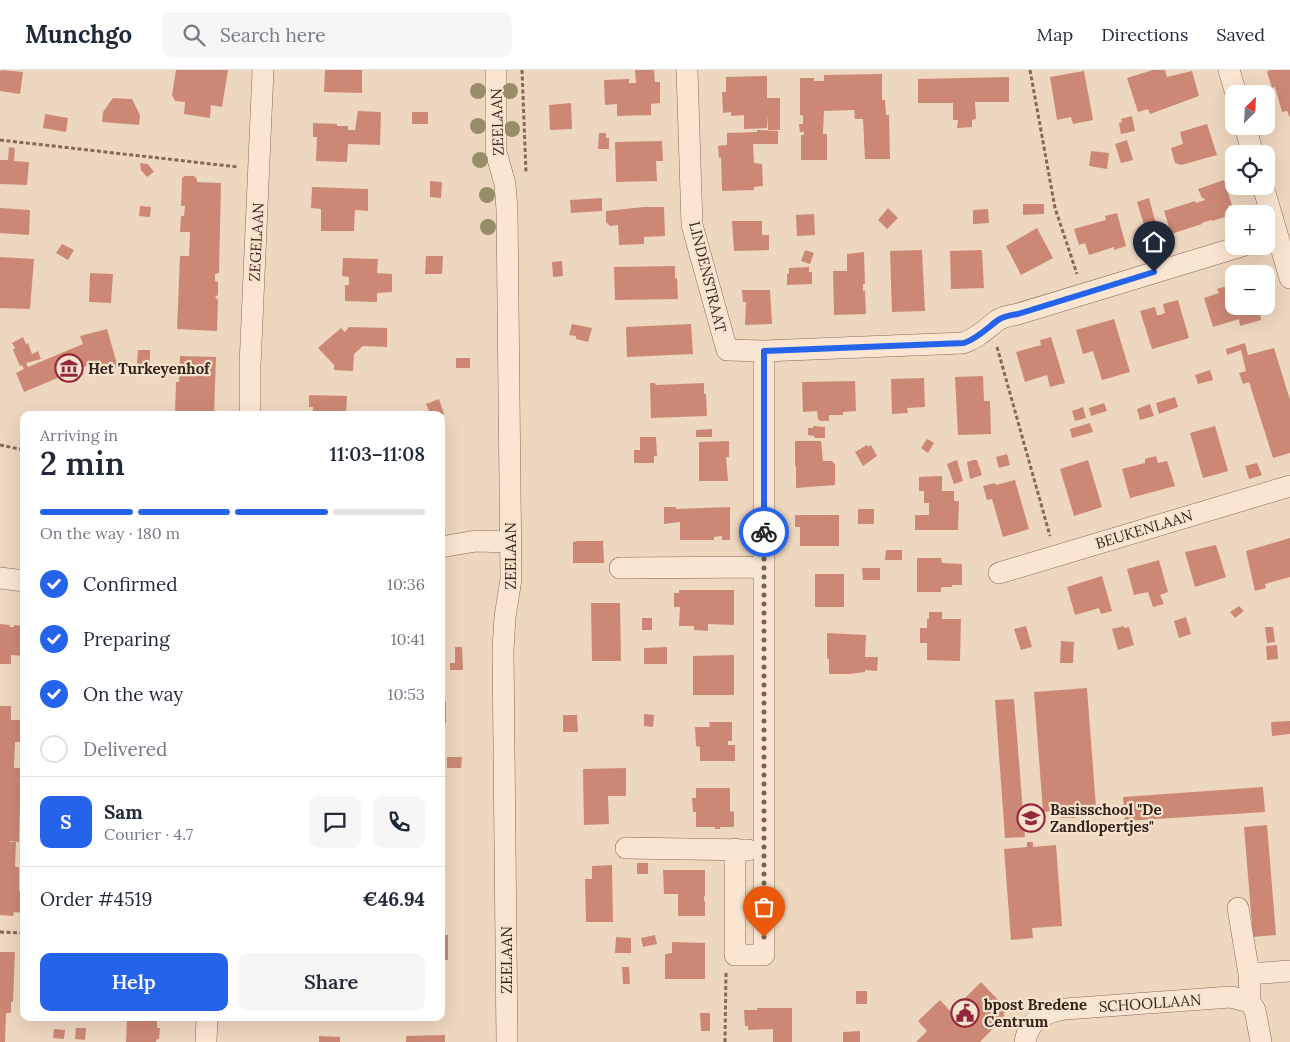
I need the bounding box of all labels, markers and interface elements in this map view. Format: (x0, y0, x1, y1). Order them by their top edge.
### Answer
search box (162, 12, 512, 57)
text: Munchgo (25, 19, 132, 50)
icon: search (180, 21, 208, 49)
text: Search here (220, 23, 326, 47)
text: Map (1037, 23, 1073, 46)
text: Directions (1101, 23, 1188, 46)
text: Saved (1216, 23, 1265, 46)
north arrow (1225, 85, 1275, 135)
map controls (1225, 85, 1275, 315)
street label: ZEELAAN (486, 88, 508, 156)
button: locate (1225, 145, 1275, 195)
street label: ZEGELAAN (244, 202, 268, 282)
button: + (1225, 205, 1275, 255)
street label: LINDENSTRAAT (685, 219, 731, 335)
pin (1133, 221, 1175, 272)
icon: home (1140, 228, 1168, 256)
button: − (1225, 265, 1275, 315)
museum icon: Het Turkeyenhof (54, 353, 84, 383)
place label: Het Turkeyenhof (88, 359, 211, 378)
text: Arriving in (40, 425, 118, 445)
text: 11:03–11:08 (330, 442, 425, 466)
text: 2 min (40, 443, 125, 484)
street label: BEUKENLAAN (1093, 505, 1195, 553)
courier (739, 507, 789, 557)
icon: bike (750, 518, 778, 546)
street label: ZEELAAN (501, 522, 520, 590)
text: On the way · 180 m (40, 523, 180, 543)
icon: check (40, 570, 68, 598)
text: Confirmed (83, 572, 178, 596)
text: 10:36 (387, 574, 425, 594)
icon: check (40, 625, 68, 653)
text: Preparing (83, 627, 170, 651)
text: 10:41 (391, 629, 425, 649)
icon: check (40, 680, 68, 708)
text: On the way (83, 682, 183, 706)
text: 10:53 (388, 684, 425, 704)
text: Delivered (83, 737, 167, 761)
button: chat (309, 796, 361, 848)
button: phone (373, 796, 425, 848)
text: Sam (104, 800, 143, 824)
place label: Basisschool "De Zandlopertjes" (1050, 800, 1161, 836)
school or university icon: Basisschool "De Zandlopertjes" (1016, 803, 1046, 833)
text: S (60, 810, 72, 834)
text: Courier · 4.7 (104, 824, 193, 844)
pin (743, 886, 785, 937)
text: Order #4519 (40, 887, 152, 911)
text: €46.94 (363, 887, 425, 911)
icon: bag (750, 893, 778, 921)
street label: ZEELAAN (497, 926, 516, 994)
button: Help (40, 953, 228, 1011)
button: Share (238, 953, 425, 1011)
street label: SCHOOLLAAN (1098, 990, 1202, 1016)
place label: bpost Bredene Centrum (983, 995, 1087, 1031)
public building icon: bpost Bredene Centrum (950, 998, 980, 1028)

